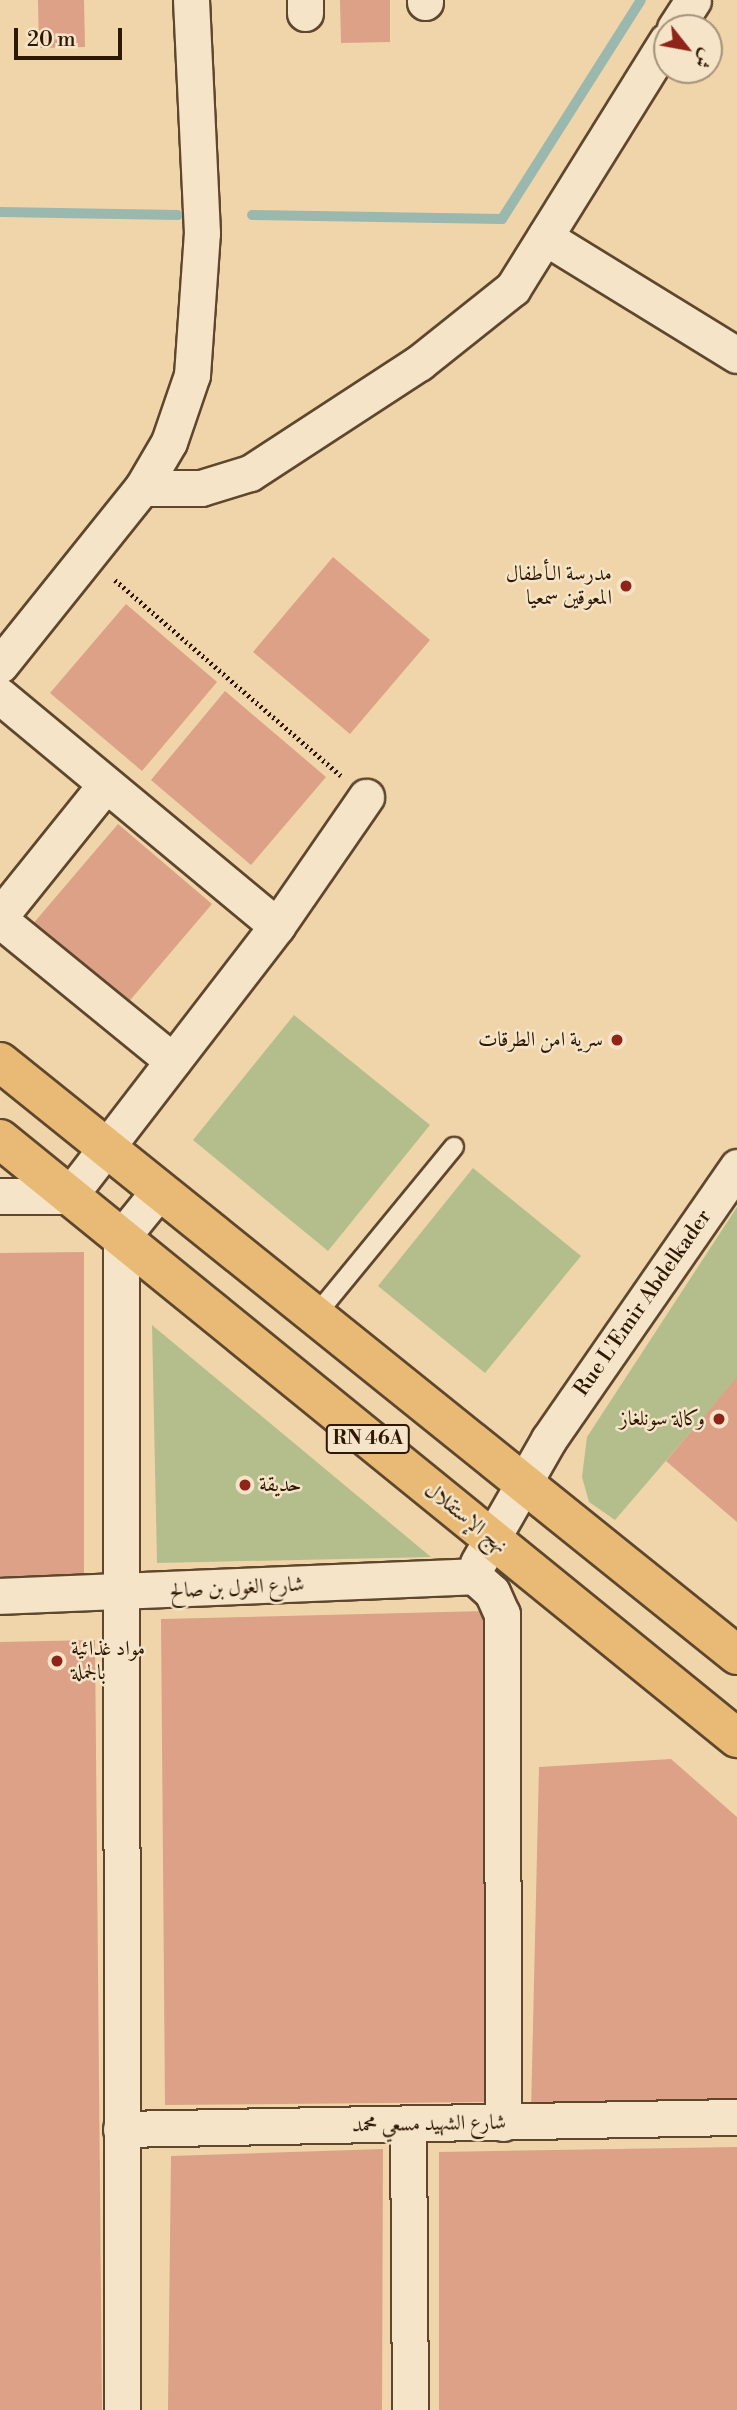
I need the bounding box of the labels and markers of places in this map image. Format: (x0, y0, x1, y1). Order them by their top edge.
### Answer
place label: مدرسة الـأطفال المعوقين سمعيا (506, 561, 612, 611)
marker: مدرسة الـأطفال المعوقين سمعيا (618, 578, 634, 594)
place label: سرية امن الطرقات (478, 1027, 603, 1053)
marker: سرية امن الطرقات (609, 1032, 625, 1048)
place label: وكالة سونلغاز (619, 1406, 705, 1432)
marker: وكالة سونلغاز (711, 1411, 727, 1427)
place label: حديقة (259, 1472, 302, 1498)
marker: حديقة (237, 1477, 253, 1493)
place label: مواد غذائية بالجملة (71, 1636, 145, 1686)
marker: مواد غذائية بالجملة (49, 1653, 65, 1669)

